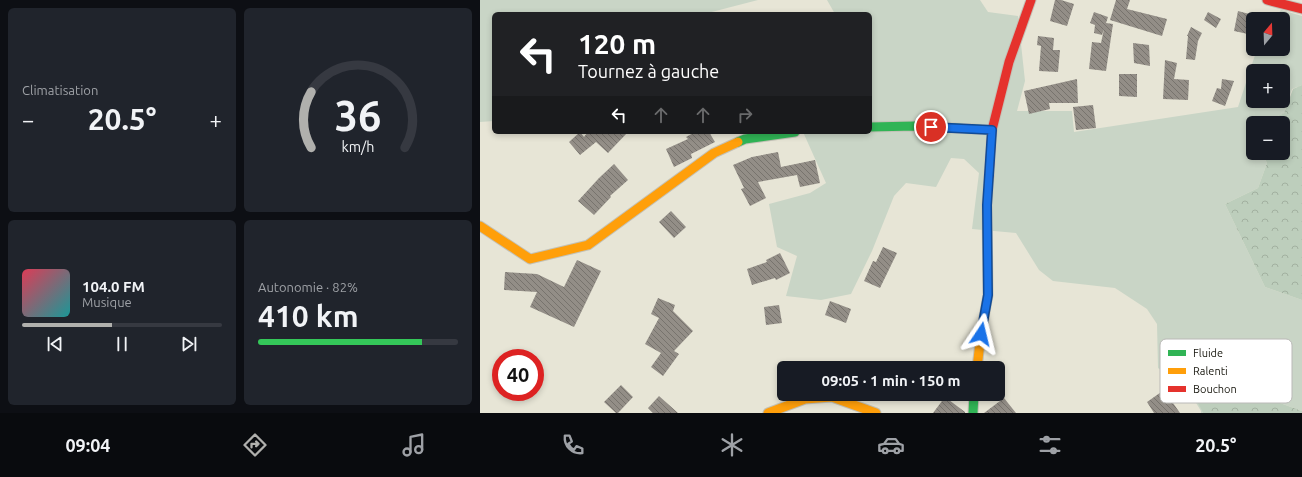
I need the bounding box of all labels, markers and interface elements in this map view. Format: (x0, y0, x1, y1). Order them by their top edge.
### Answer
north arrow (1246, 12, 1290, 56)
map controls (1246, 12, 1290, 160)
icon: left (512, 28, 564, 80)
text: 120 m (578, 28, 656, 59)
text: Tournez à gauche (578, 61, 719, 81)
button: + (1246, 64, 1290, 108)
text: Climatisation (22, 83, 98, 97)
text: 36 (335, 92, 381, 139)
text: 20.5° (88, 102, 156, 136)
icon: left (608, 104, 630, 126)
icon: ahead (650, 104, 672, 126)
icon: ahead (692, 104, 714, 126)
icon: right (734, 104, 756, 126)
text: − (22, 107, 34, 132)
text: + (210, 107, 222, 132)
pin (914, 110, 948, 144)
icon: arrive (920, 116, 942, 138)
button: − (1246, 116, 1290, 160)
text: km/h (342, 138, 374, 154)
text: 104.0 FM (82, 278, 145, 295)
text: Autonomie · 82% (258, 280, 358, 294)
text: Musique (82, 295, 132, 309)
text: 410 km (258, 299, 359, 333)
position arrow (960, 313, 1002, 355)
icon: previous (44, 333, 66, 355)
icon: pause (111, 333, 133, 355)
icon: next (178, 333, 200, 355)
legend (1160, 339, 1292, 403)
text: Fluide (1193, 347, 1223, 359)
speed limit sign: 40 (492, 349, 544, 401)
text: Ralenti (1193, 365, 1228, 377)
text: 09:05 · 1 min · 150 m (822, 372, 960, 389)
text: Bouchon (1193, 383, 1237, 395)
icon: directions (241, 431, 269, 459)
icon: music (400, 431, 428, 459)
icon: phone (559, 431, 587, 459)
icon: climate (718, 431, 746, 459)
icon: car (877, 431, 905, 459)
icon: filters (1036, 431, 1064, 459)
text: 09:04 (65, 435, 111, 455)
text: 20.5° (1195, 435, 1236, 455)

